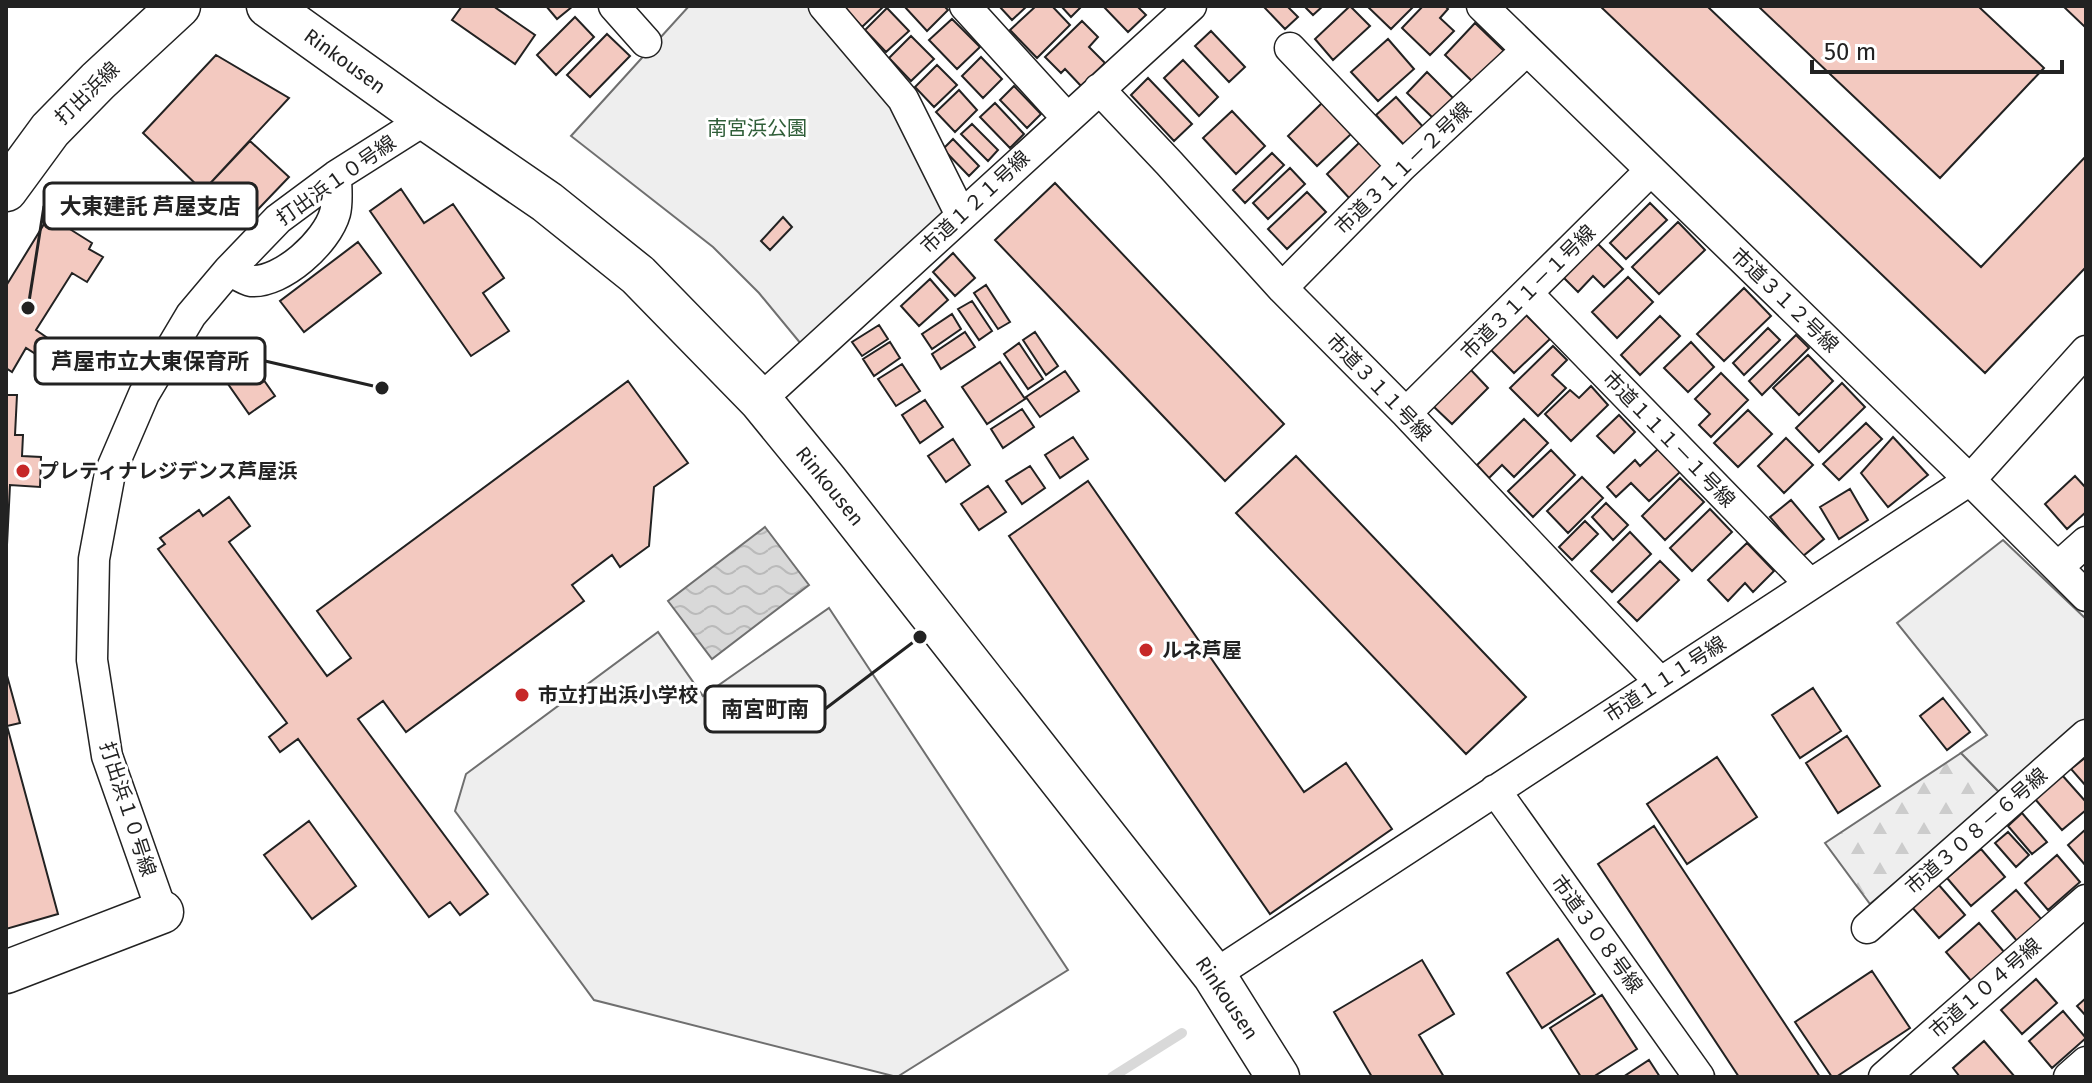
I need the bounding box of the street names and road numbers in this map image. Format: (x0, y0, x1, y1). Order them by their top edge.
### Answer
street label: Rinkousen (300, 23, 390, 99)
street label: 打出浜線 (50, 57, 124, 129)
street label: 市道３１１－２号線 (1330, 97, 1476, 239)
street label: 打出浜１０号線 (272, 130, 400, 230)
street label: 市道１２１号線 (916, 145, 1034, 259)
street label: 市道３１１－１号線 (1456, 220, 1600, 364)
street label: 市道３１２号線 (1726, 243, 1844, 357)
street label: 市道３１１号線 (1322, 328, 1436, 446)
street label: 市道１１１－１号線 (1598, 366, 1740, 512)
street label: Rinkousen (791, 442, 869, 530)
street label: 市道１１１号線 (1600, 631, 1730, 727)
street label: 打出浜１０号線 (95, 739, 161, 879)
street label: 市道３０８－６号線 (1900, 763, 2052, 899)
street label: 市道３０８号線 (1546, 870, 1648, 998)
street label: 市道１０４号線 (1924, 933, 2046, 1043)
street label: Rinkousen (1191, 952, 1263, 1044)

